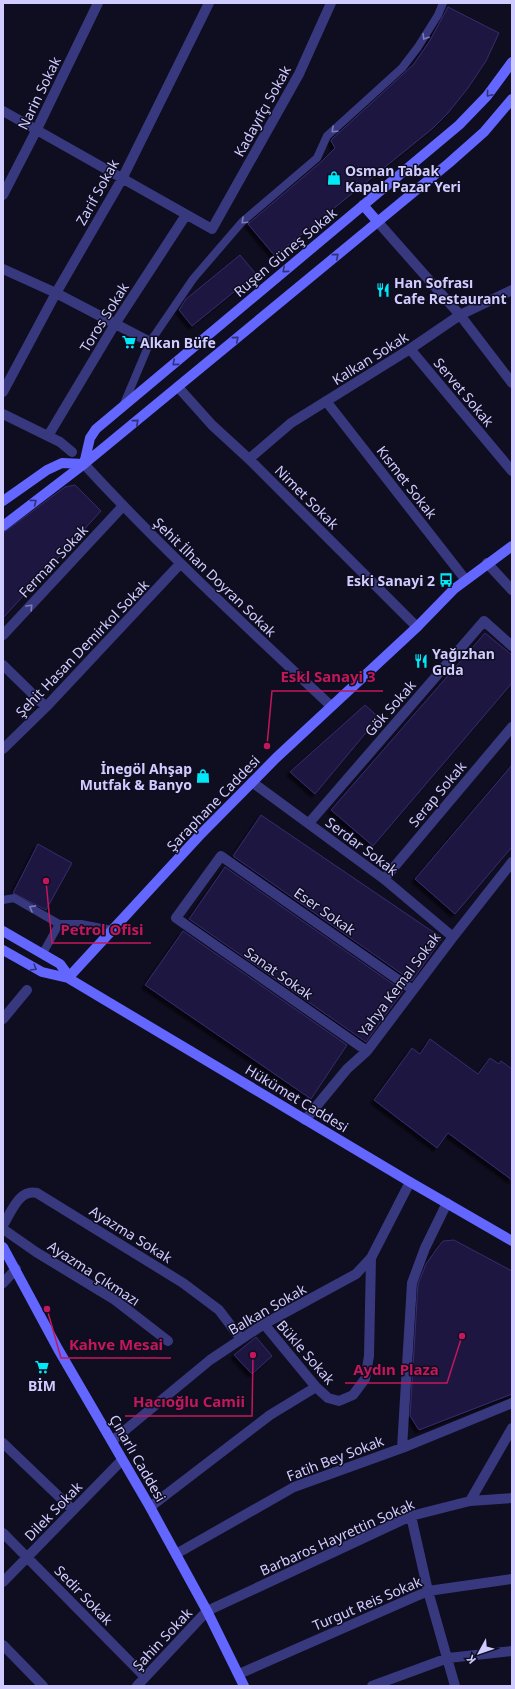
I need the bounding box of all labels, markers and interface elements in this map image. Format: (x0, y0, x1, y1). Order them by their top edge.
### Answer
one-way arrow (422, 33, 429, 40)
street label: Narin Sokak (13, 53, 65, 133)
street label: Kadayıfçı Sokak (229, 62, 295, 160)
one-way arrow (487, 89, 494, 96)
one-way arrow (331, 125, 339, 132)
street label: Zarif Sokak (71, 155, 123, 228)
place label: Osman Tabak Kapalı Pazar Yeri (345, 161, 461, 196)
shop icon: Osman Tabak Kapalı Pazar Yeri (326, 170, 342, 186)
street label: Ruşen Güneş Sokak (229, 203, 341, 301)
one-way arrow (241, 216, 249, 224)
one-way arrow (331, 253, 338, 260)
one-way arrow (282, 266, 290, 273)
place label: Han Sofrası Cafe Restaurant (394, 273, 506, 308)
street label: Toros Sokak (75, 278, 133, 355)
restaurant icon: Han Sofrası Cafe Restaurant (375, 282, 391, 298)
street label: Kalkan Sokak (328, 327, 412, 389)
place label: Alkan Büfe (140, 333, 216, 352)
supermarket icon: Alkan Büfe (121, 334, 137, 350)
one-way arrow (231, 336, 238, 343)
street label: Servet Sokak (430, 354, 499, 431)
one-way arrow (172, 359, 180, 366)
one-way arrow (131, 419, 138, 426)
street label: Kısmet Sokak (373, 442, 442, 523)
street label: Nimet Sokak (271, 461, 343, 533)
one-way arrow (29, 500, 36, 507)
street label: Şehit İlhan Doyran Sokak (149, 513, 281, 641)
street label: Ferman Sokak (14, 520, 92, 602)
place label: Eski Sanayi 2 (346, 571, 435, 590)
bus stop icon: Eski Sanayi 2 (438, 572, 454, 588)
street label: Şehit Hasan Demirkol Sokak (11, 575, 153, 721)
one-way arrow (25, 604, 32, 612)
place label: Yağızhan Gıda (432, 644, 495, 679)
restaurant icon: Yağızhan Gıda (413, 653, 429, 669)
callout: Eskl Sanayi 3 (272, 664, 383, 691)
text: Eskl Sanayi 3 (280, 666, 376, 686)
street label: Gök Sokak (360, 675, 420, 740)
street label: Şaraphane Caddesi (162, 751, 264, 855)
street label: Serap Sokak (404, 757, 470, 831)
place label: İnegöl Ahşap Mutfak & Banyo (80, 759, 192, 794)
shop icon: İnegöl Ahşap Mutfak & Banyo (195, 768, 211, 784)
street label: Serdar Sokak (322, 813, 402, 880)
street label: Eser Sokak (291, 883, 360, 939)
one-way arrow (29, 905, 36, 913)
callout: Petrol Ofisi (52, 916, 151, 943)
text: Petrol Ofisi (60, 919, 144, 939)
street label: Yahya Kemal Sokak (353, 928, 445, 1040)
street label: Sanat Sokak (241, 942, 318, 1004)
one-way arrow (30, 963, 37, 970)
street label: Hükümet Caddesi (242, 1060, 352, 1136)
street label: Ayazma Sokak (86, 1201, 176, 1267)
street label: Ayazma Çıkmazı (44, 1236, 144, 1310)
street label: Balkan Sokak (225, 1279, 310, 1339)
street label: Bükle Sokak (273, 1316, 340, 1389)
callout: Kahve Mesai (61, 1331, 171, 1358)
text: Kahve Mesai (69, 1334, 163, 1354)
callout: Aydın Plaza (345, 1356, 447, 1383)
supermarket icon: BİM (34, 1359, 50, 1375)
text: Aydın Plaza (353, 1359, 439, 1379)
place label: BİM (28, 1376, 56, 1395)
callout: Hacıoğlu Camii (125, 1389, 252, 1416)
text: Hacıoğlu Camii (133, 1391, 245, 1411)
street label: Çınarlı Caddesi (105, 1411, 171, 1505)
street label: Fatih Bey Sokak (284, 1431, 387, 1485)
street label: Dilek Sokak (20, 1477, 86, 1545)
street label: Barbaros Hayrettin Sokak (257, 1494, 418, 1580)
street label: Sedir Sokak (51, 1561, 118, 1629)
street label: Turgut Reis Sokak (310, 1571, 425, 1635)
street label: Şahin Sokak (128, 1603, 196, 1674)
north arrow (459, 1633, 499, 1673)
text: K (462, 1652, 479, 1667)

